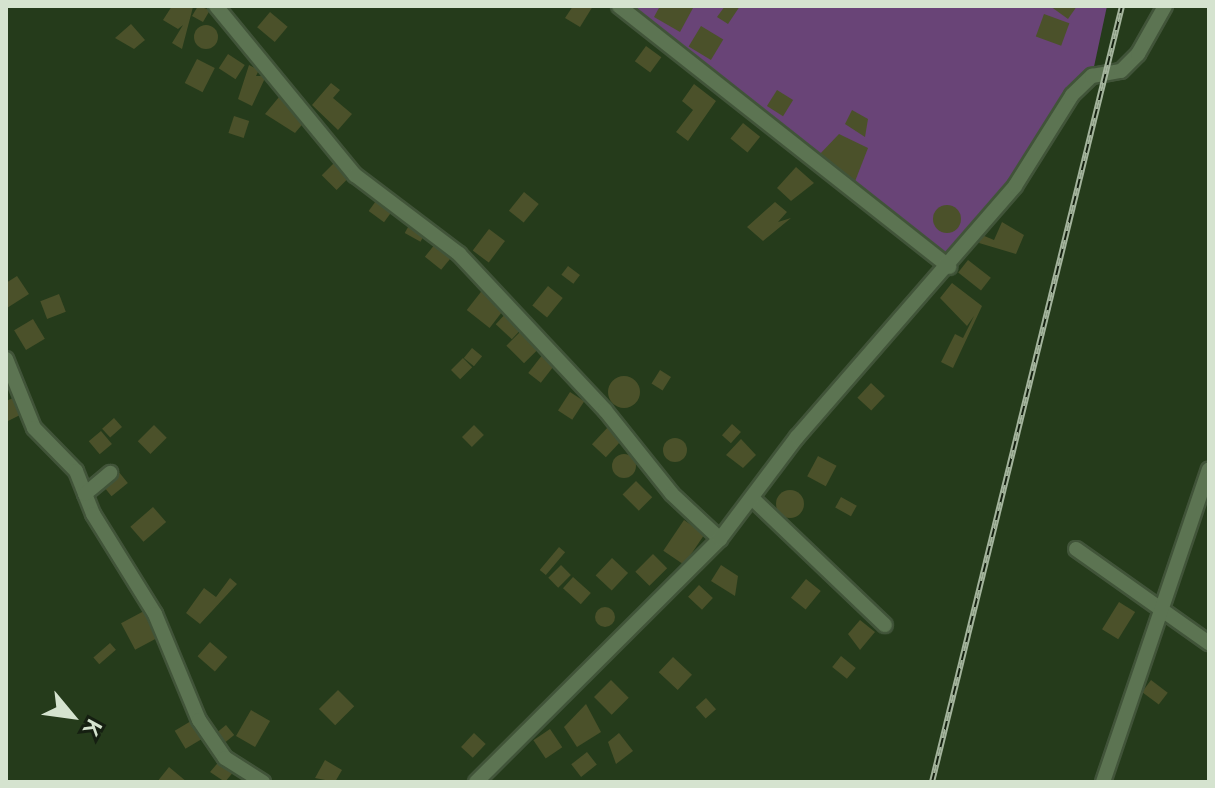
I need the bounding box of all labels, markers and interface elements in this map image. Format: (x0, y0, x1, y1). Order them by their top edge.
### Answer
north arrow (32, 676, 112, 756)
text: K (78, 715, 108, 740)

